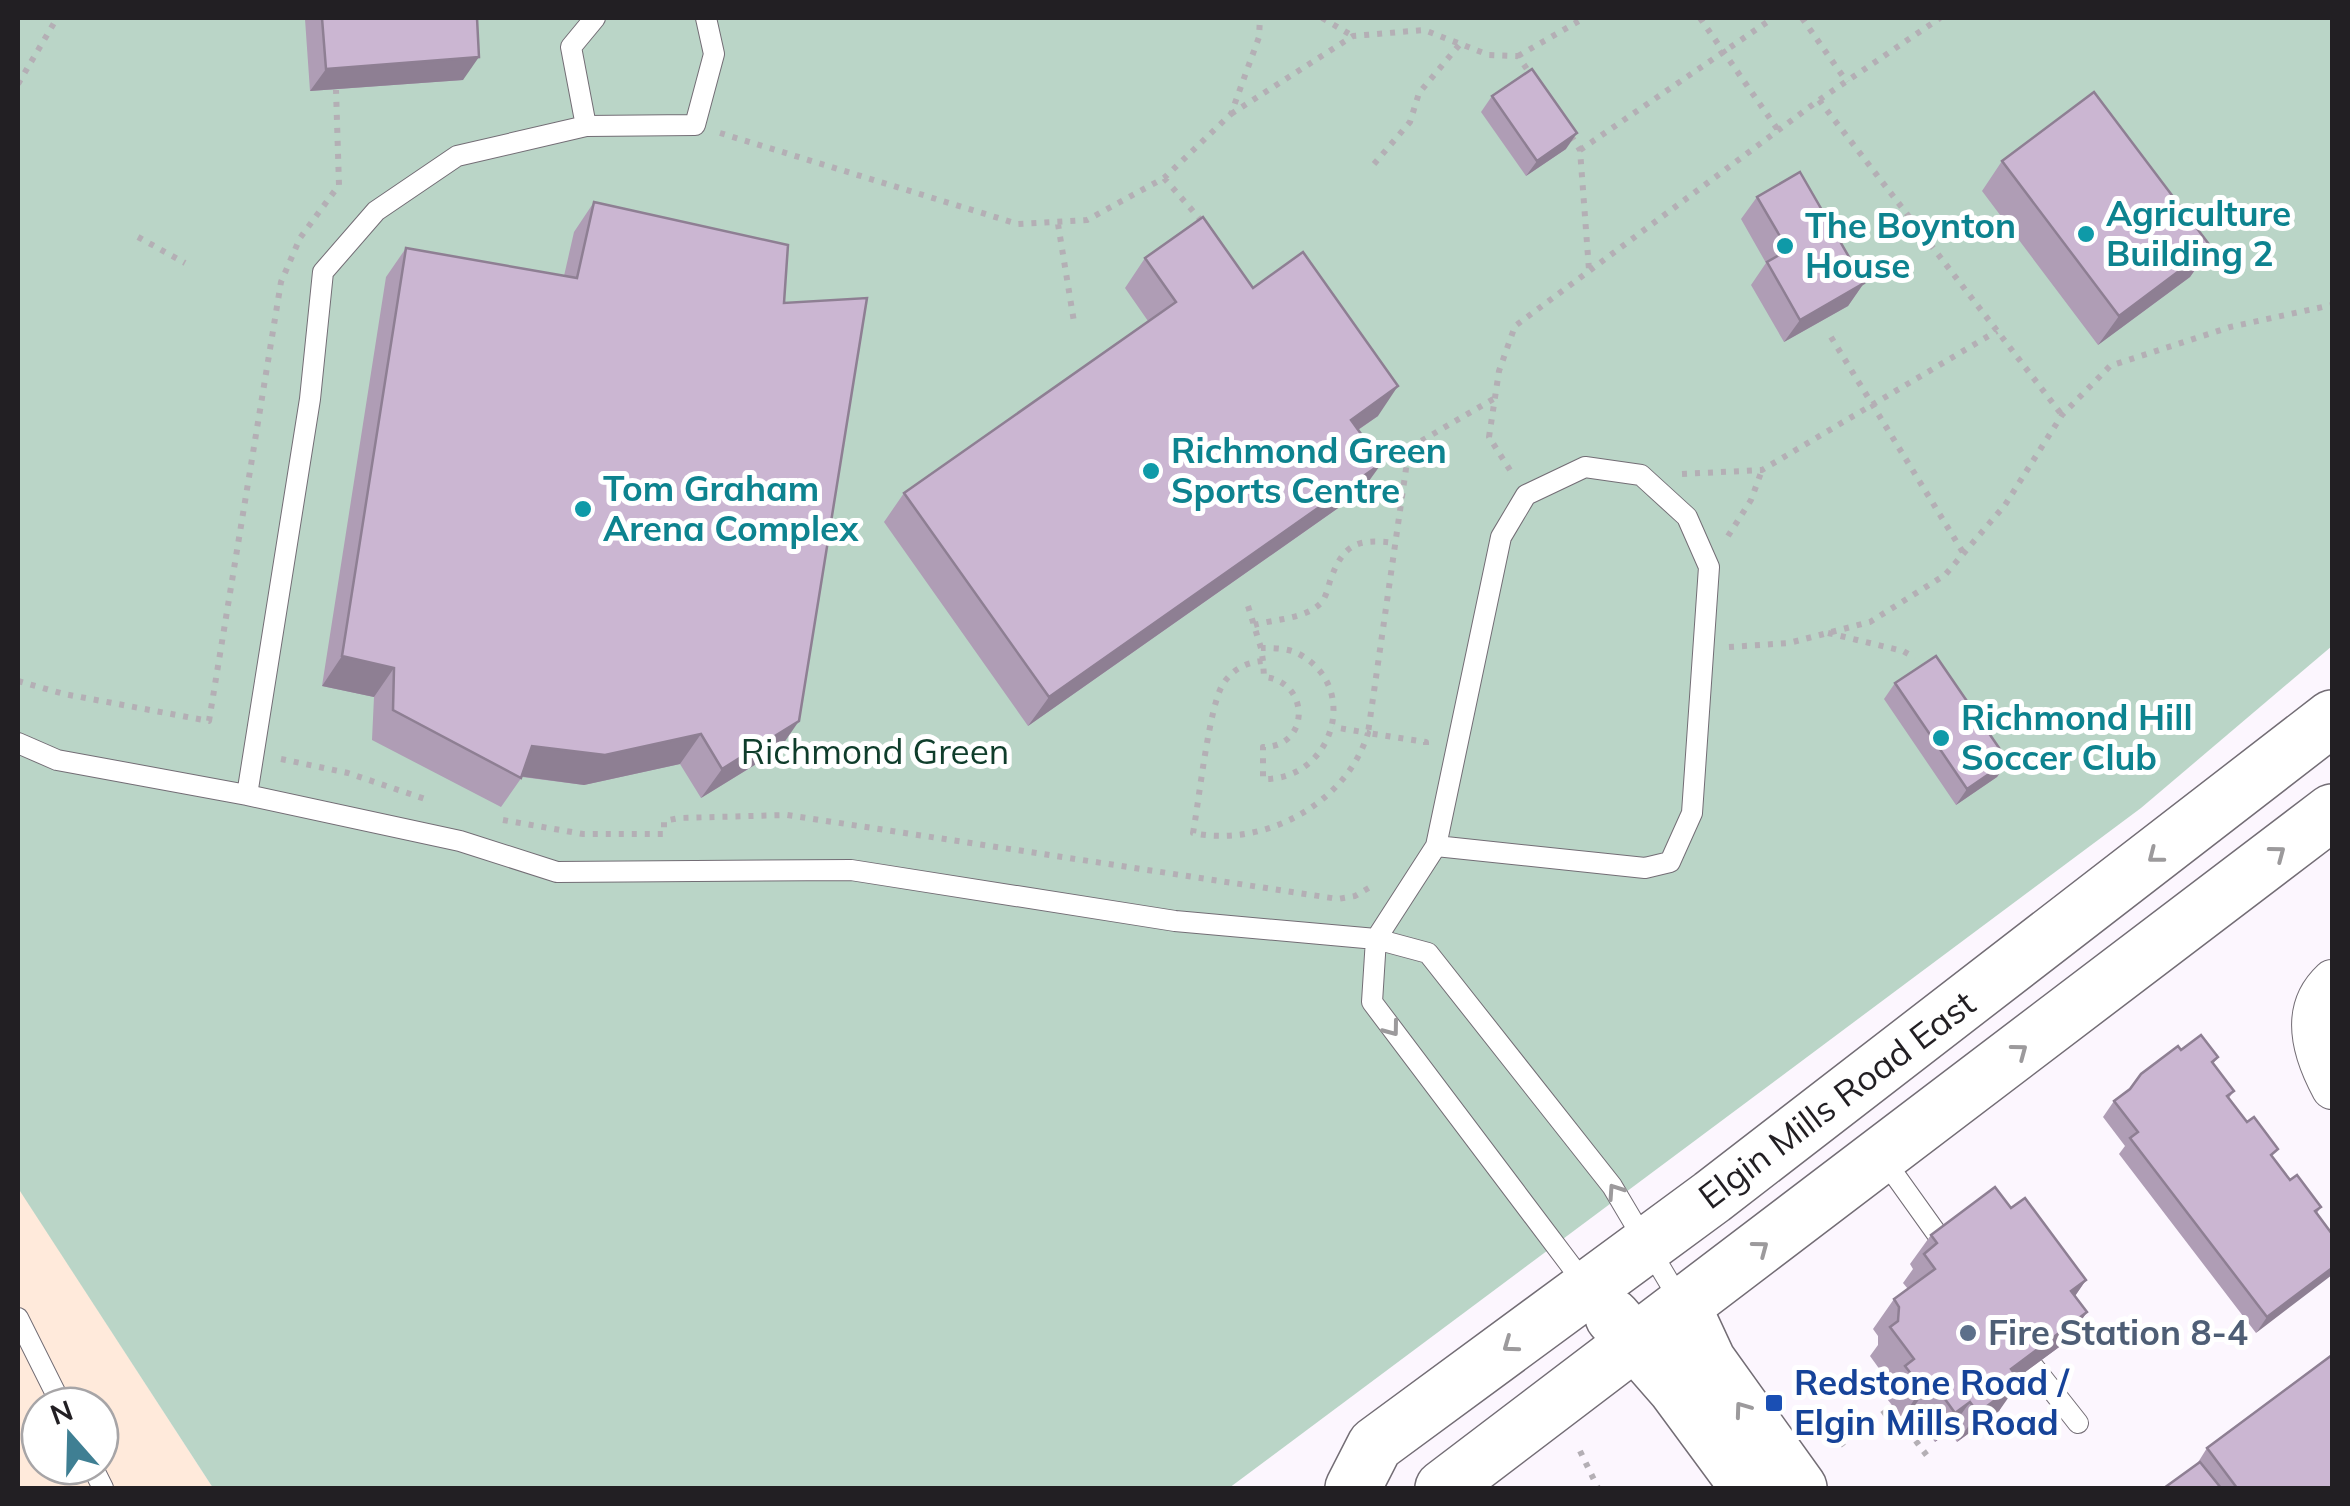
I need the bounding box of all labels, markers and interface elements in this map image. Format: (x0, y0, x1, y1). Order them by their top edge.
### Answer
place label: Agriculture Building 2 (2106, 191, 2291, 275)
place label: The Boynton House (1805, 203, 2016, 287)
marker: Agriculture Building 2 (2075, 223, 2097, 245)
marker: The Boynton House (1774, 235, 1796, 257)
place label: Richmond Green Sports Centre (1171, 428, 1447, 512)
marker: Richmond Green Sports Centre (1140, 460, 1162, 482)
place label: Tom Graham Arena Complex (603, 466, 859, 550)
marker: Tom Graham Arena Complex (572, 498, 594, 520)
place label: Richmond Hill Soccer Club (1961, 695, 2193, 779)
marker: Richmond Hill Soccer Club (1930, 727, 1952, 749)
park label: Richmond Green (741, 729, 1009, 773)
one-way arrow (2148, 844, 2166, 861)
one-way arrow (2267, 848, 2285, 865)
street label: Elgin Mills Road East (1689, 981, 1983, 1218)
one-way arrow (1381, 1018, 1398, 1036)
one-way arrow (2009, 1046, 2027, 1063)
one-way arrow (1608, 1183, 1627, 1201)
one-way arrow (1750, 1242, 1768, 1259)
place label: Fire Station 8-4 (1988, 1310, 2248, 1354)
marker: Fire Station 8-4 (1957, 1322, 1979, 1344)
one-way arrow (1503, 1334, 1521, 1351)
place label: Redstone Road / Elgin Mills Road (1794, 1360, 2070, 1444)
north arrow (20, 1386, 120, 1486)
text: N (45, 1392, 77, 1432)
marker: Redstone Road / Elgin Mills Road (1763, 1392, 1785, 1414)
one-way arrow (1736, 1402, 1754, 1421)

